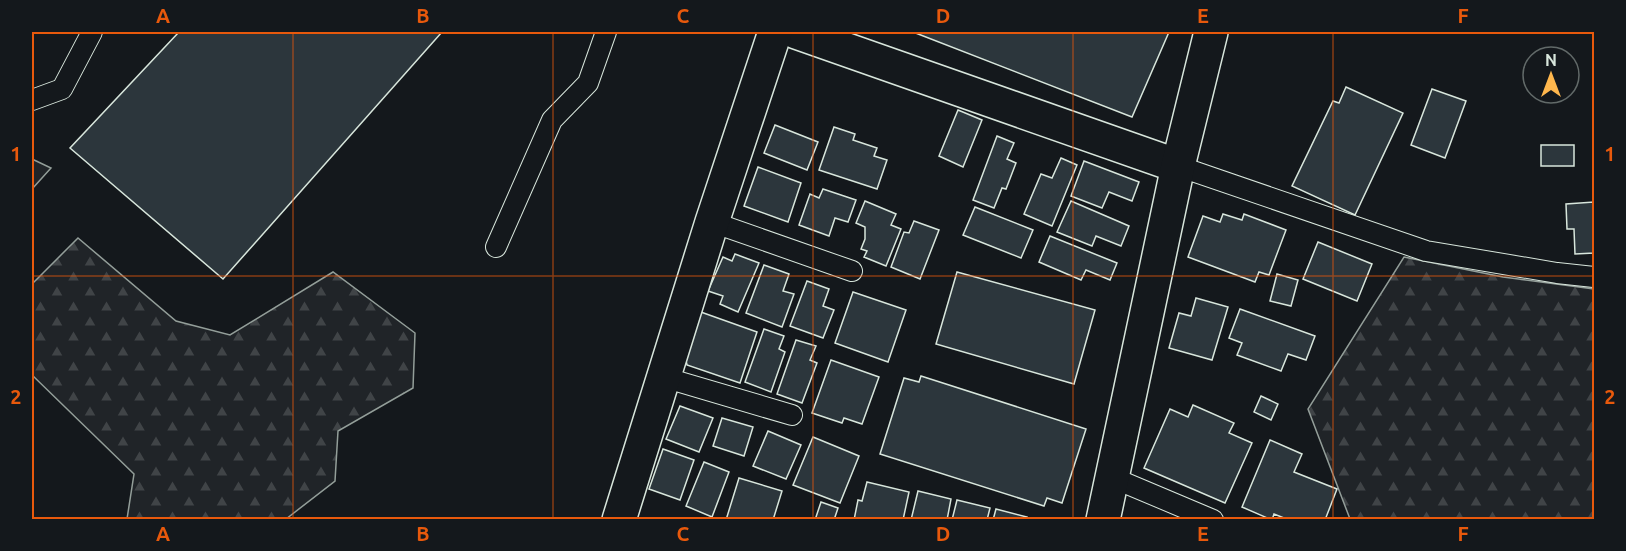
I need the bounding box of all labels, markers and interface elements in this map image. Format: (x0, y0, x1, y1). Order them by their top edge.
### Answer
text: A (156, 4, 170, 27)
text: B (416, 4, 430, 27)
text: C (677, 4, 690, 27)
text: D (936, 4, 950, 27)
text: E (1197, 4, 1209, 27)
text: F (1457, 4, 1469, 27)
north arrow (1521, 45, 1581, 105)
text: N (1545, 51, 1557, 69)
text: 1 (10, 142, 22, 165)
text: 1 (1604, 142, 1616, 165)
text: 2 (10, 385, 22, 408)
text: 2 (1604, 385, 1616, 408)
text: A (156, 522, 170, 545)
text: B (416, 522, 430, 545)
text: C (677, 522, 690, 545)
text: D (936, 522, 950, 545)
text: E (1197, 522, 1209, 545)
text: F (1457, 522, 1469, 545)

